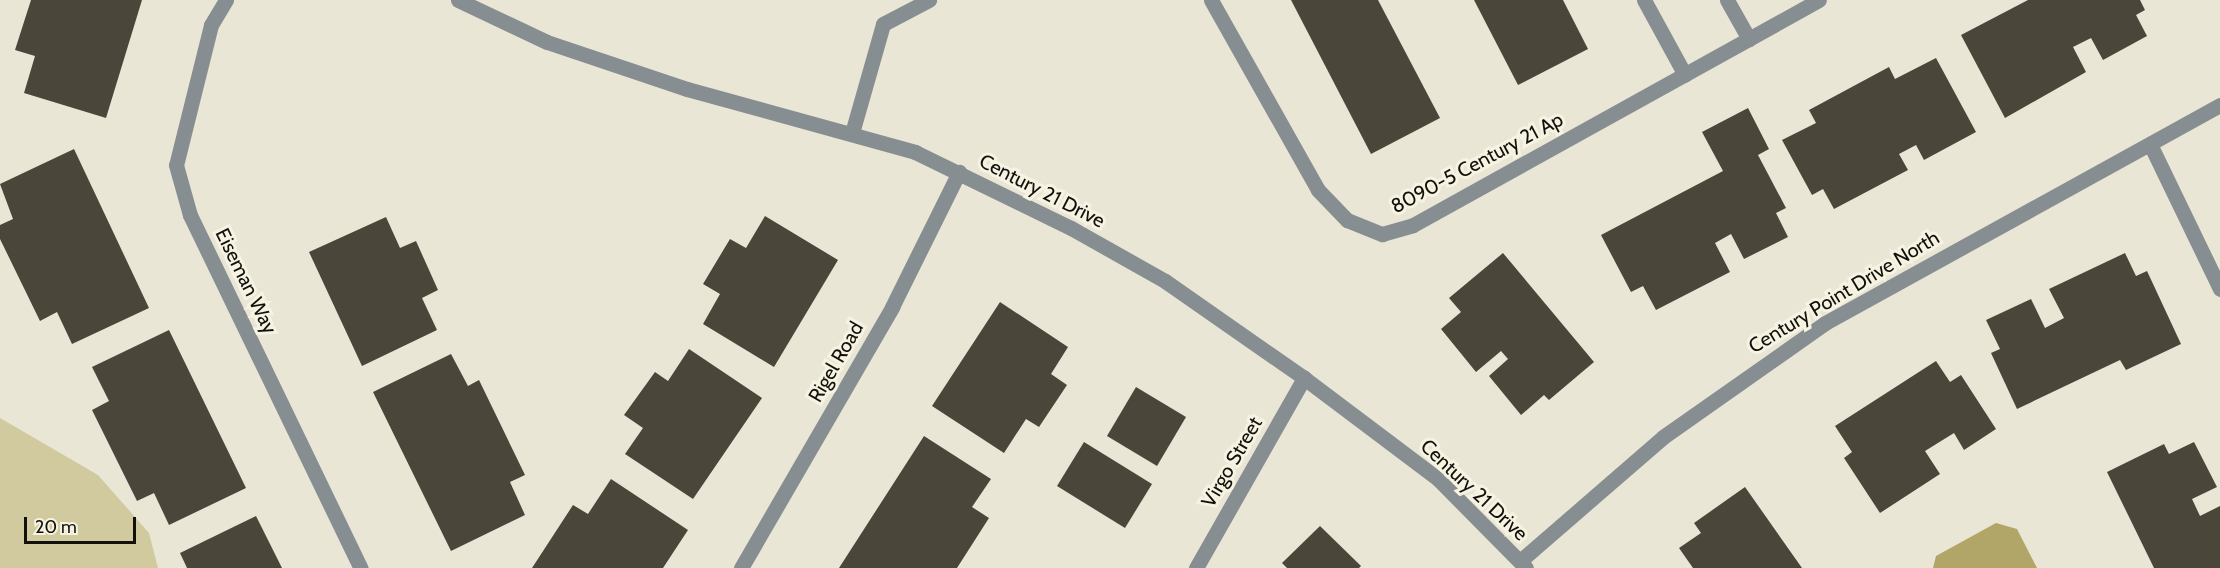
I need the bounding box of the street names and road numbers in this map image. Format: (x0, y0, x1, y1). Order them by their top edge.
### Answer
street label: 8090-5 Century 21 Ap (1387, 107, 1567, 219)
street label: Century 21 Drive (975, 149, 1109, 233)
street label: Eiseman Way (210, 224, 282, 338)
street label: Century Point Drive North (1744, 226, 1944, 358)
street label: Rigel Road (803, 317, 869, 407)
street label: Virgo Street (1197, 413, 1267, 511)
street label: Century 21 Drive (1415, 434, 1533, 546)

